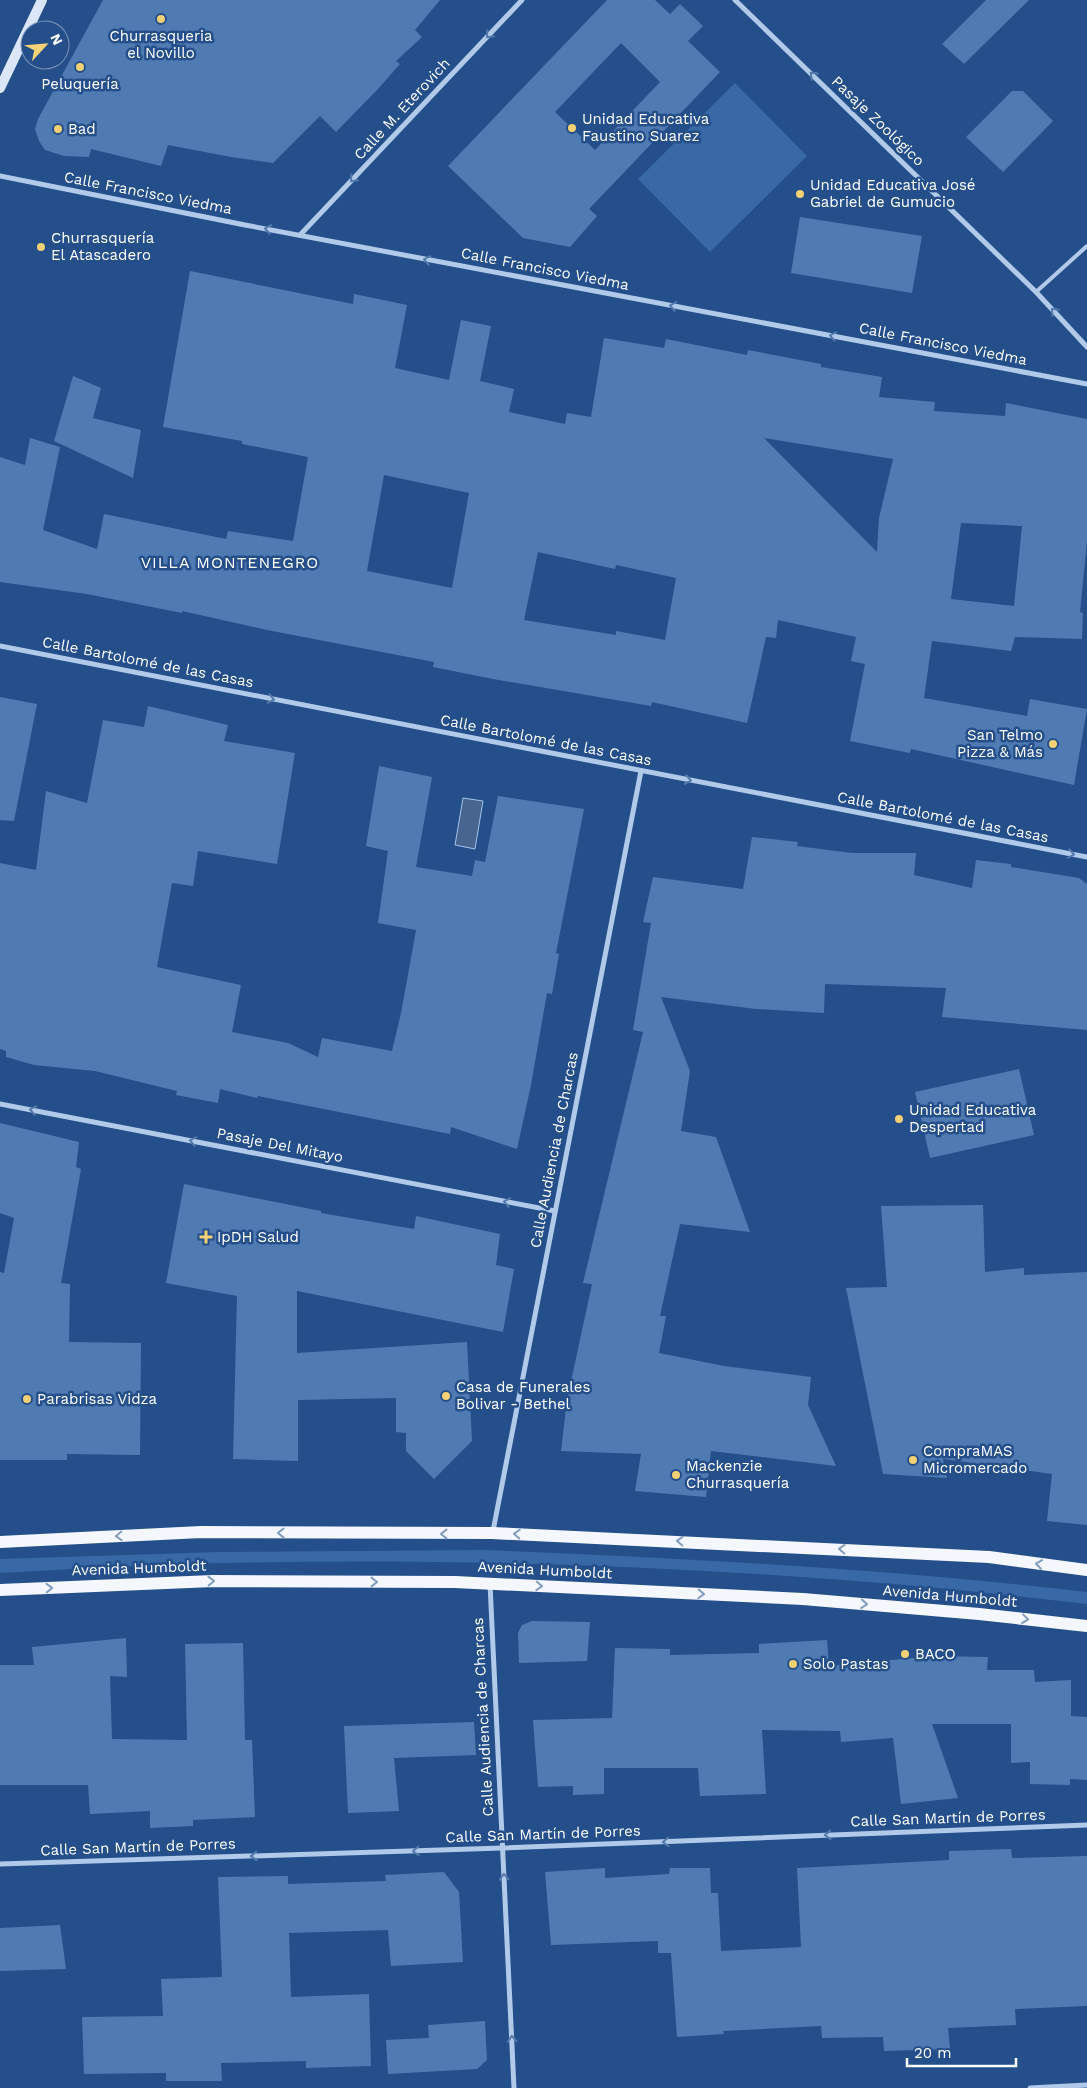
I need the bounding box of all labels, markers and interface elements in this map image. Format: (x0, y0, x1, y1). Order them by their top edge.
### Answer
marker: Churrasqueria el Novillo (155, 13, 167, 25)
north arrow (20, 20, 70, 70)
place label: Churrasqueria el Novillo (109, 27, 213, 62)
one-way arrow (486, 30, 495, 39)
text: N (47, 31, 66, 47)
street label: Calle M. Eterovich (350, 55, 454, 163)
marker: Peluquería (74, 61, 86, 73)
one-way arrow (809, 72, 818, 81)
street label: Pasaje Zoológico (828, 72, 928, 170)
place label: Peluquería (41, 75, 119, 93)
place label: Unidad Educativa Faustino Suarez (582, 110, 710, 145)
place label: Bad (68, 120, 96, 138)
marker: Unidad Educativa Faustino Suarez (566, 122, 578, 134)
marker: Bad (52, 123, 64, 135)
street label: Calle Francisco Viedma (62, 168, 234, 218)
one-way arrow (350, 173, 359, 182)
place label: Unidad Educativa José Gabriel de Gumucio (810, 176, 975, 211)
marker: Unidad Educativa José Gabriel de Gumucio (794, 188, 806, 200)
one-way arrow (263, 224, 272, 235)
place label: Churrasquería El Atascadero (51, 229, 155, 264)
marker: Churrasquería El Atascadero (35, 241, 47, 253)
street label: Calle Francisco Viedma (459, 244, 631, 294)
one-way arrow (423, 255, 432, 265)
one-way arrow (669, 301, 677, 311)
one-way arrow (1051, 308, 1060, 317)
street label: Calle Francisco Viedma (857, 319, 1029, 369)
one-way arrow (828, 331, 837, 342)
district label: VILLA MONTENEGRO (141, 553, 319, 572)
street label: Calle Bartolomé de las Casas (41, 633, 255, 691)
one-way arrow (267, 693, 276, 704)
street label: Calle Bartolomé de las Casas (439, 711, 653, 769)
place label: San Telmo Pizza & Más (957, 726, 1043, 761)
marker: San Telmo Pizza & Más (1047, 738, 1059, 750)
one-way arrow (684, 775, 693, 785)
street label: Calle Bartolomé de las Casas (836, 788, 1050, 846)
one-way arrow (1067, 849, 1076, 859)
street label: Calle Audiencia de Charcas (526, 1050, 582, 1249)
place label: Unidad Educativa Despertad (909, 1101, 1037, 1136)
one-way arrow (29, 1105, 38, 1116)
marker: Unidad Educativa Despertad (893, 1113, 905, 1125)
street label: Pasaje Del Mitayo (215, 1124, 345, 1166)
one-way arrow (188, 1136, 197, 1147)
one-way arrow (503, 1197, 511, 1207)
place label: IpDH Salud (217, 1228, 299, 1246)
marker: IpDH Salud (199, 1230, 213, 1244)
place label: Casa de Funerales Bolivar - Bethel (456, 1378, 590, 1413)
place label: Parabrisas Vidza (37, 1390, 158, 1408)
marker: Casa de Funerales Bolivar - Bethel (440, 1390, 452, 1402)
marker: Parabrisas Vidza (21, 1393, 33, 1405)
place label: CompraMAS Micromercado (923, 1442, 1027, 1477)
marker: CompraMAS Micromercado (907, 1454, 919, 1466)
place label: Mackenzie Churrasquería (686, 1457, 790, 1492)
marker: Mackenzie Churrasquería (670, 1469, 682, 1481)
one-way arrow (277, 1528, 284, 1538)
one-way arrow (439, 1528, 447, 1539)
one-way arrow (513, 1529, 520, 1539)
one-way arrow (114, 1531, 122, 1542)
one-way arrow (675, 1536, 683, 1547)
one-way arrow (838, 1544, 846, 1555)
street label: Avenida Humboldt (71, 1557, 207, 1579)
street label: Avenida Humboldt (477, 1557, 614, 1583)
one-way arrow (1034, 1559, 1042, 1570)
one-way arrow (207, 1576, 215, 1587)
one-way arrow (370, 1577, 378, 1587)
one-way arrow (535, 1581, 543, 1592)
street label: Avenida Humboldt (882, 1581, 1019, 1611)
one-way arrow (45, 1582, 53, 1593)
one-way arrow (698, 1589, 706, 1600)
one-way arrow (860, 1599, 868, 1610)
one-way arrow (1022, 1613, 1030, 1624)
street label: Calle Audiencia de Charcas (469, 1617, 497, 1817)
place label: BACO (915, 1645, 956, 1663)
marker: BACO (899, 1648, 911, 1660)
place label: Solo Pastas (803, 1655, 889, 1673)
marker: Solo Pastas (787, 1658, 799, 1670)
street label: Calle San Martín de Porres (850, 1806, 1046, 1830)
street label: Calle San Martín de Porres (445, 1822, 641, 1846)
one-way arrow (824, 1830, 832, 1841)
street label: Calle San Martín de Porres (40, 1835, 236, 1859)
one-way arrow (662, 1836, 670, 1847)
one-way arrow (412, 1846, 420, 1856)
one-way arrow (250, 1851, 258, 1862)
one-way arrow (498, 1873, 509, 1881)
one-way arrow (507, 2035, 517, 2043)
scale bar (907, 2036, 1016, 2068)
text: 20 m (914, 2044, 952, 2062)

